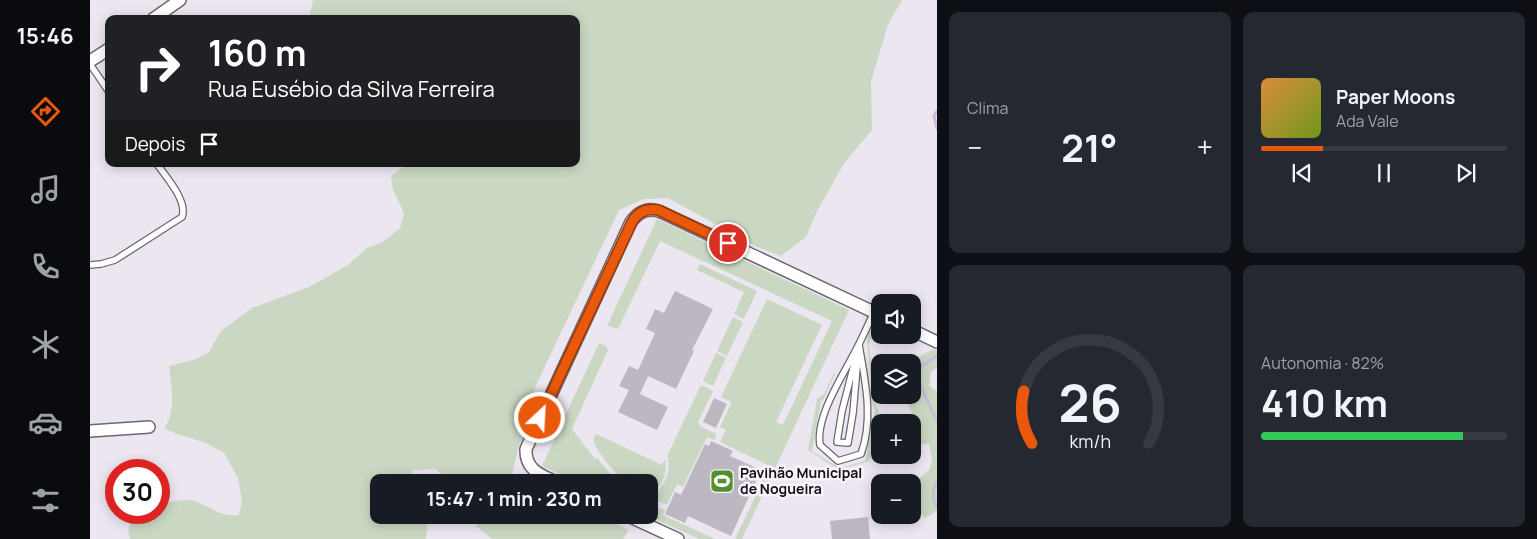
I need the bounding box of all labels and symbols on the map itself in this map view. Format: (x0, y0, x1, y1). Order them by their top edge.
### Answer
pin (707, 222, 749, 264)
position arrow (513, 391, 565, 443)
speed limit sign: 30 (105, 459, 170, 524)
place label: Pavihão Municipal de Nogueira (740, 463, 862, 498)
sports icon: Pavihão Municipal de Nogueira (709, 468, 735, 494)

